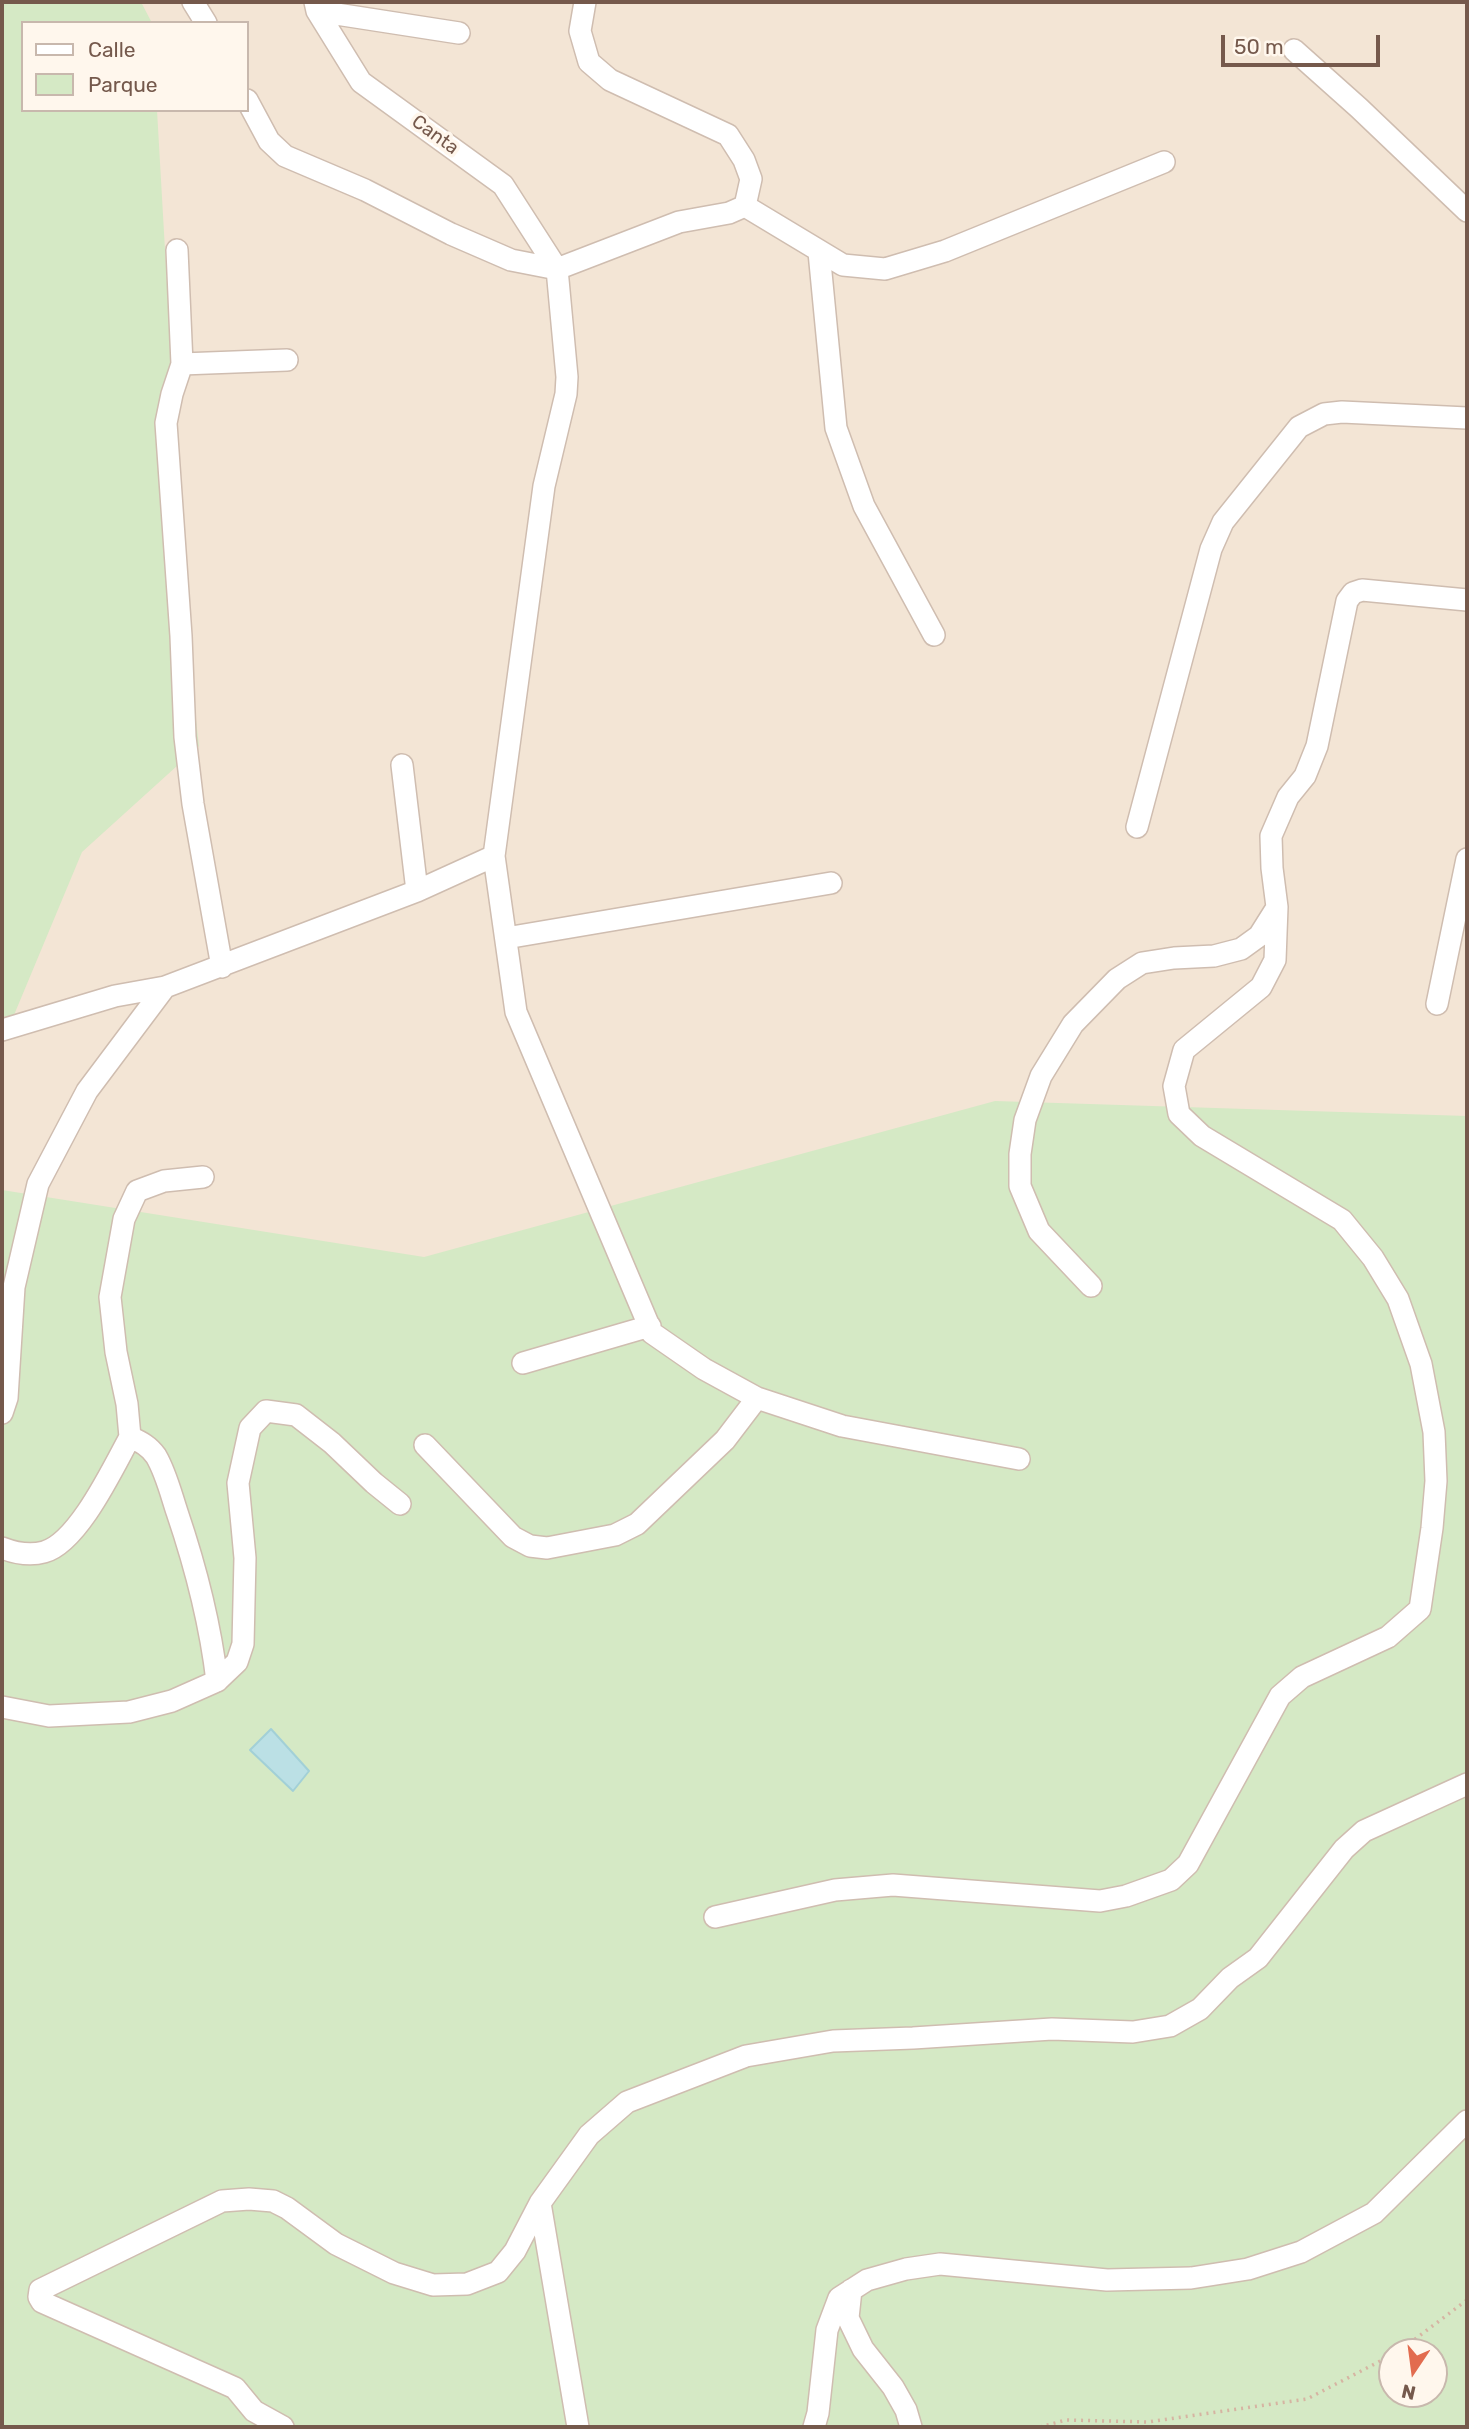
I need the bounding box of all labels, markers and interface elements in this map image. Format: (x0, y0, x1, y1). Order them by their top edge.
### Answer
legend (21, 21, 248, 112)
scale bar (1224, 21, 1383, 65)
text: 50 m (1234, 34, 1284, 59)
text: Calle (88, 37, 136, 62)
text: Parque (88, 72, 158, 97)
street label: Canta (407, 110, 463, 160)
north arrow (1378, 2338, 1448, 2408)
text: N (1399, 2379, 1418, 2405)

